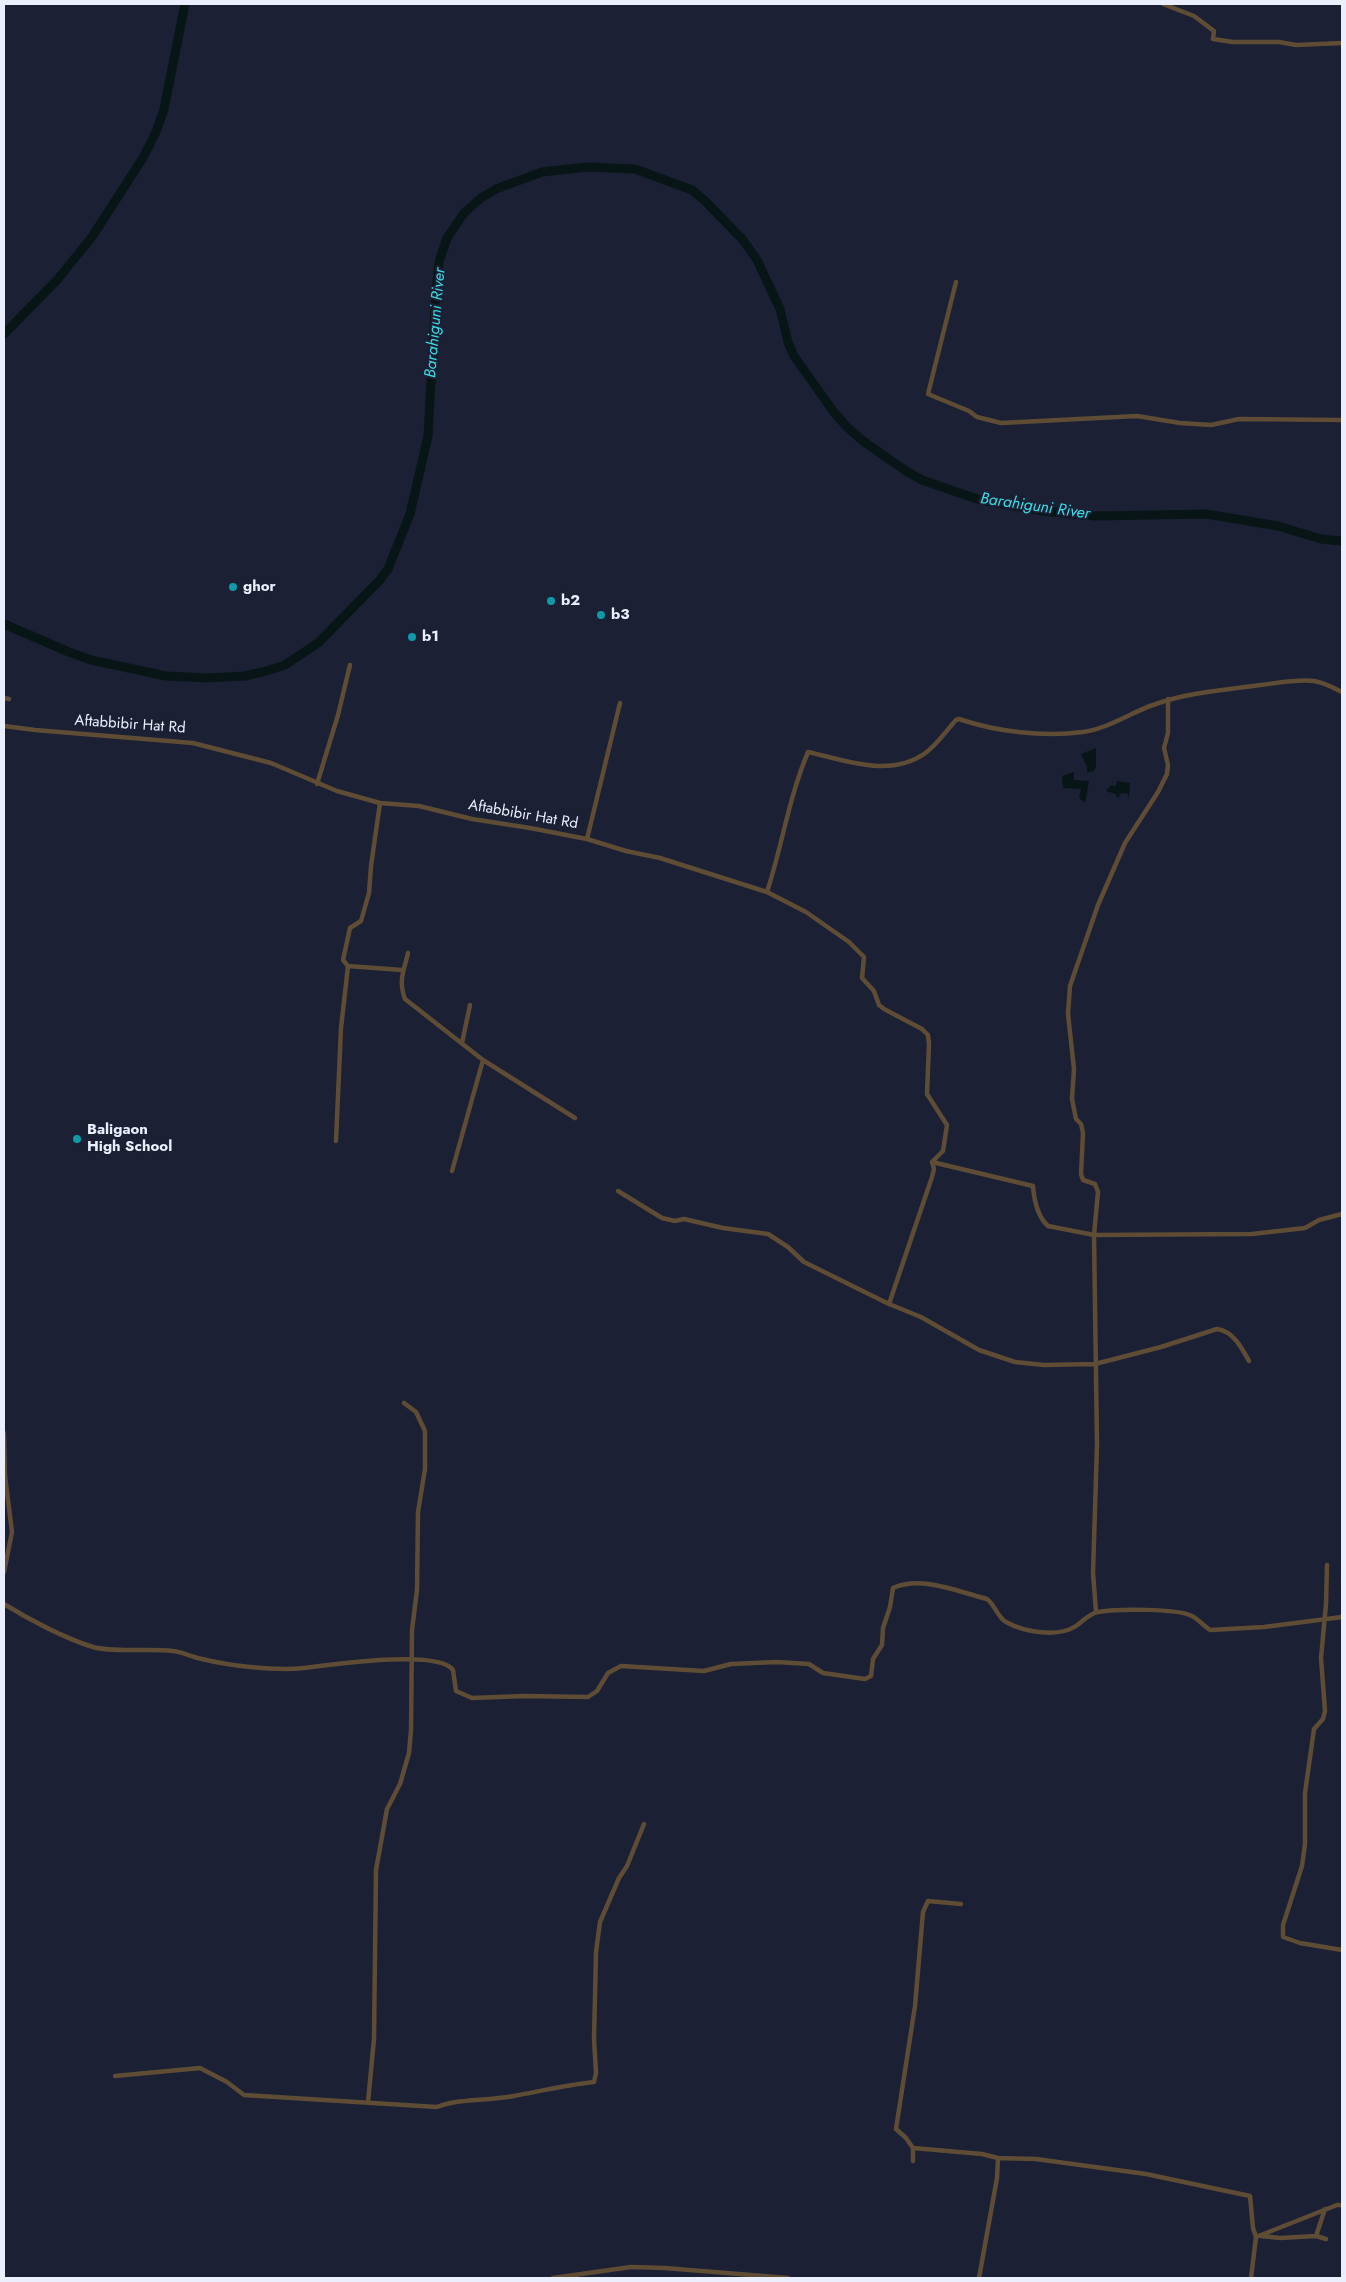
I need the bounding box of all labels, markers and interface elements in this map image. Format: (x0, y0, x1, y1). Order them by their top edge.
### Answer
water label: Barahiguni River (422, 267, 450, 379)
water label: Barahiguni River (979, 490, 1091, 524)
place label: ghor (243, 578, 276, 596)
marker: ghor (227, 581, 239, 593)
place label: b2 (561, 592, 580, 610)
marker: b2 (545, 595, 557, 607)
place label: b3 (611, 606, 630, 624)
marker: b3 (595, 609, 607, 621)
place label: b1 (422, 628, 439, 646)
marker: b1 (406, 631, 418, 643)
street label: Aftabbibir Hat Rd (74, 712, 186, 738)
street label: Aftabbibir Hat Rd (467, 796, 579, 834)
place label: Baligaon High School (87, 1121, 172, 1156)
marker: Baligaon High School (71, 1133, 83, 1145)

